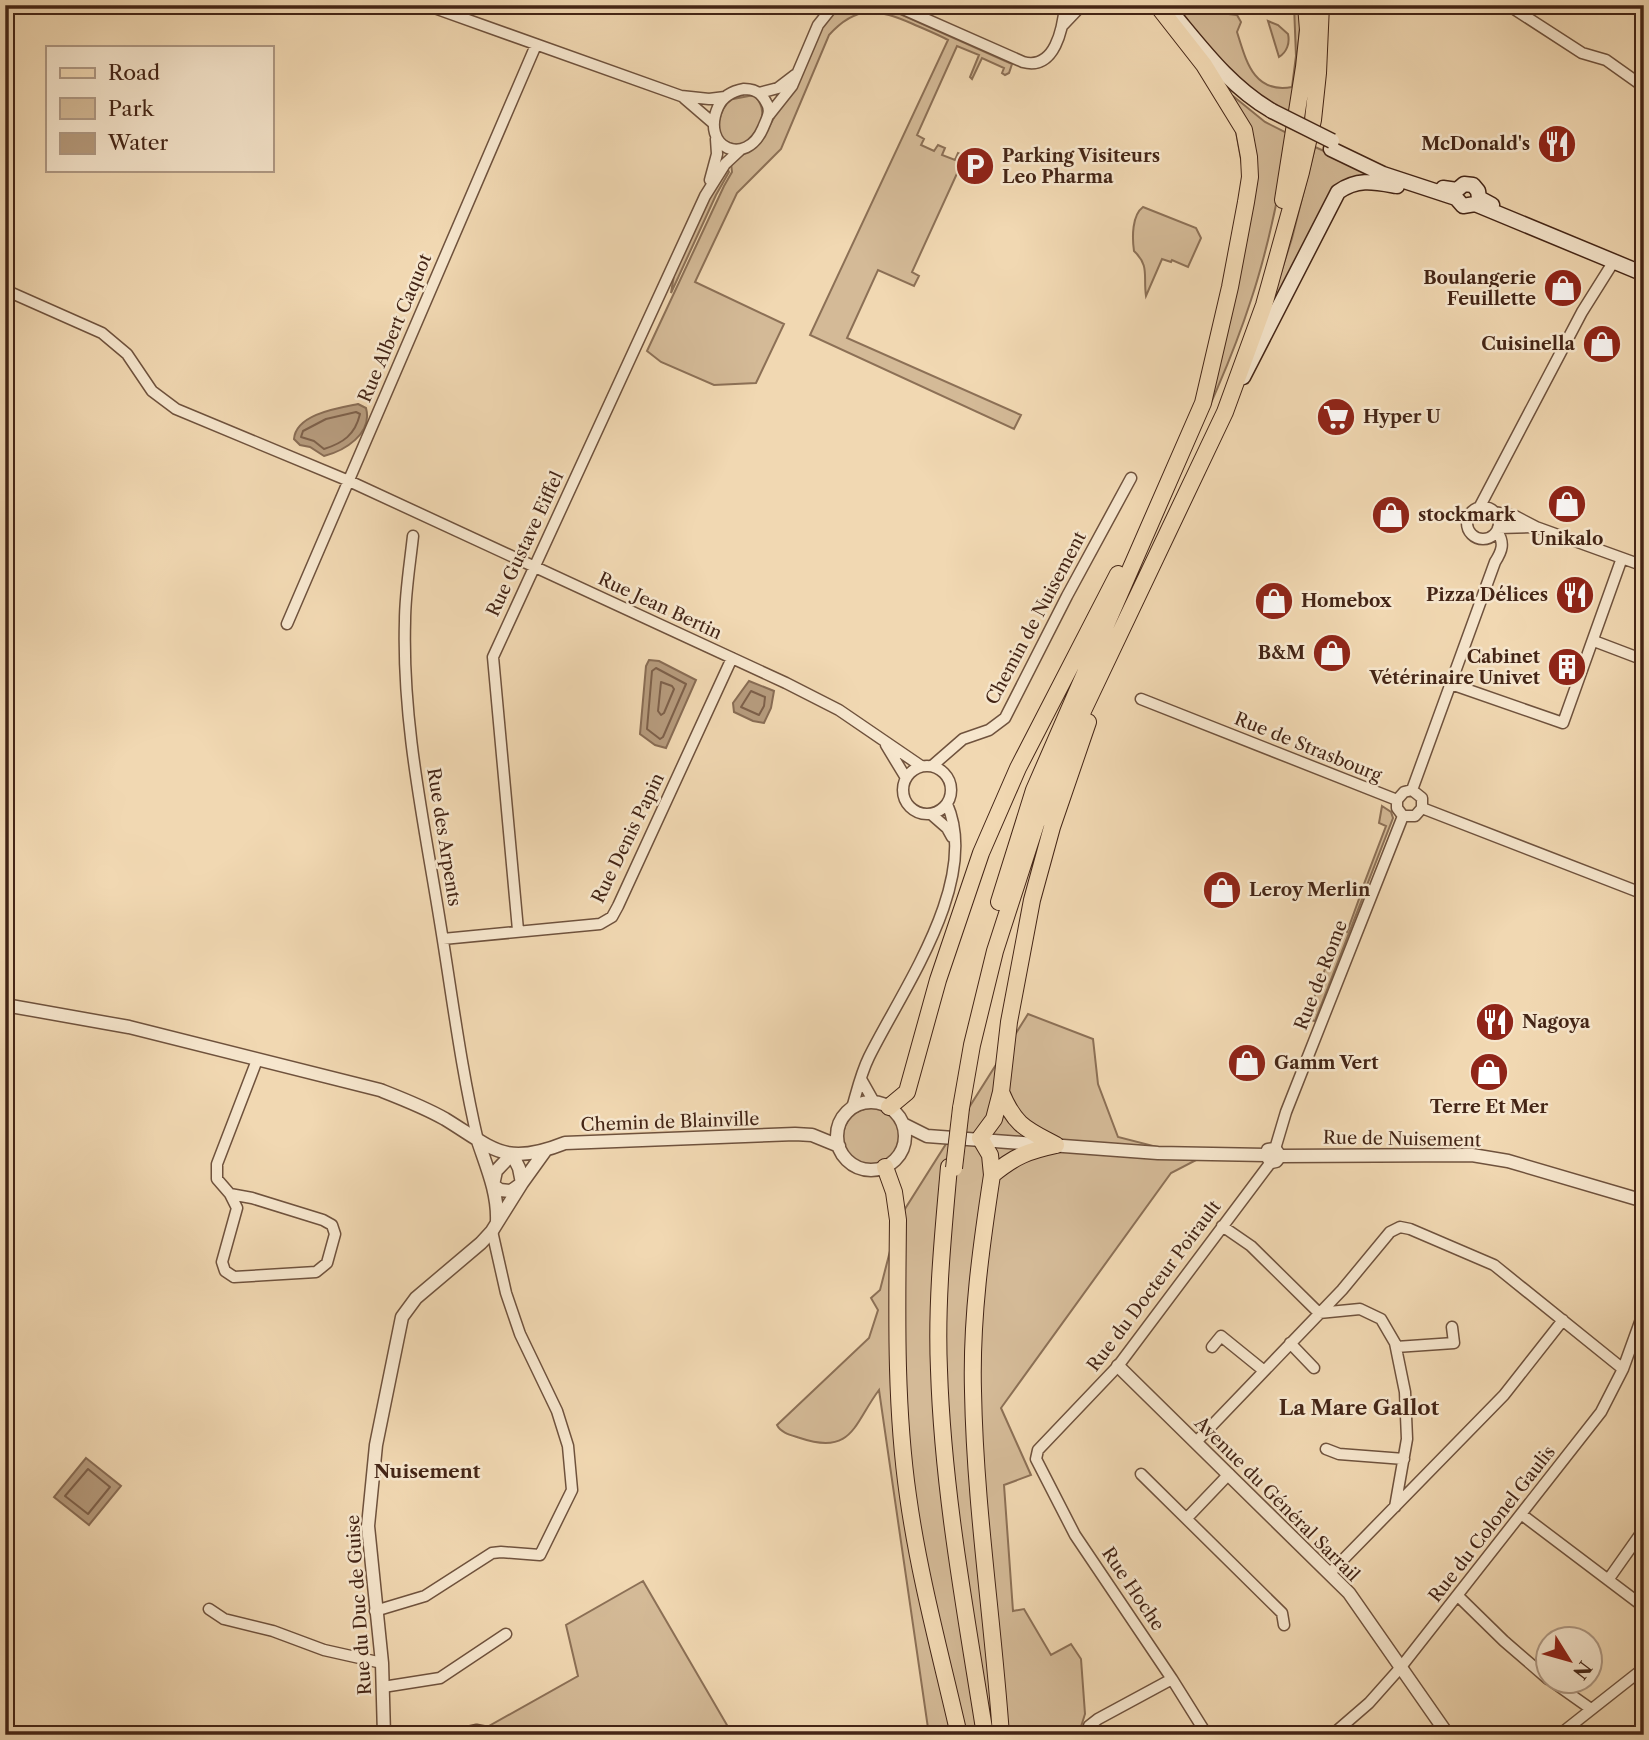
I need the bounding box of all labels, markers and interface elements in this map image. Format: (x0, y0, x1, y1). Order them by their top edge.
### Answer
legend (46, 46, 273, 172)
text: Road (108, 60, 160, 85)
text: Park (108, 96, 154, 121)
restaurant icon: McDonald's (1536, 123, 1578, 165)
text: Water (107, 130, 168, 155)
place label: McDonald's (1421, 133, 1530, 155)
parking icon: Parking Visiteurs Leo Pharma (954, 145, 996, 187)
place label: Parking Visiteurs Leo Pharma (1002, 145, 1160, 188)
street label: Rue Albert Caquot (354, 250, 437, 406)
place label: Boulangerie Feuillette (1423, 267, 1536, 310)
shop icon: Boulangerie Feuillette (1542, 267, 1584, 309)
shop icon: Cuisinella (1581, 323, 1623, 365)
place label: Cuisinella (1481, 333, 1576, 355)
supermarket icon: Hyper U (1315, 396, 1357, 438)
place label: Hyper U (1363, 406, 1441, 428)
street label: Rue Gustave Eiffel (482, 468, 568, 620)
shop icon: Unikalo (1546, 483, 1588, 525)
shop icon: stockmark (1370, 494, 1412, 536)
place label: stockmark (1418, 504, 1517, 526)
street label: Chemin de Nuisement (981, 527, 1091, 708)
place label: Unikalo (1531, 528, 1603, 550)
street label: Rue Jean Bertin (595, 568, 725, 644)
restaurant icon: Pizza Délices (1554, 574, 1596, 616)
shop icon: Homebox (1253, 580, 1295, 622)
place label: Pizza Délices (1426, 584, 1548, 606)
place label: Homebox (1301, 590, 1392, 612)
shop icon: B&M (1311, 632, 1353, 674)
place label: B&M (1258, 642, 1305, 664)
place label: Cabinet Vétérinaire Univet (1368, 646, 1541, 689)
building icon: Cabinet Vétérinaire Univet (1546, 646, 1588, 688)
street label: Rue de Strasbourg (1231, 707, 1385, 787)
street label: Rue des Arpents (422, 766, 466, 908)
street label: Rue Denis Papin (587, 769, 669, 907)
shop icon: Leroy Merlin (1201, 869, 1243, 911)
place label: Leroy Merlin (1249, 879, 1371, 901)
street label: Rue de Rome (1290, 917, 1352, 1033)
restaurant icon: Nagoya (1474, 1001, 1516, 1043)
place label: Nagoya (1522, 1011, 1591, 1033)
shop icon: Gamm Vert (1226, 1042, 1268, 1084)
shop icon: Terre Et Mer (1468, 1051, 1510, 1093)
place label: Gamm Vert (1274, 1052, 1379, 1074)
place label: Terre Et Mer (1430, 1096, 1549, 1118)
street label: Chemin de Blainville (580, 1108, 760, 1136)
street label: Rue de Nuisement (1323, 1127, 1482, 1151)
street label: Rue du Docteur Poirault (1083, 1196, 1226, 1376)
district label: La Mare Gallot (1279, 1395, 1440, 1420)
street label: Avenue du Général Sarrail (1189, 1411, 1364, 1586)
street label: Rue du Colonel Gaulis (1424, 1441, 1560, 1607)
district label: Nuisement (374, 1460, 481, 1483)
street label: Rue du Duc de Guise (342, 1514, 376, 1696)
street label: Rue Hoche (1097, 1543, 1169, 1635)
north arrow (1534, 1624, 1604, 1694)
text: N (1568, 1656, 1596, 1683)

